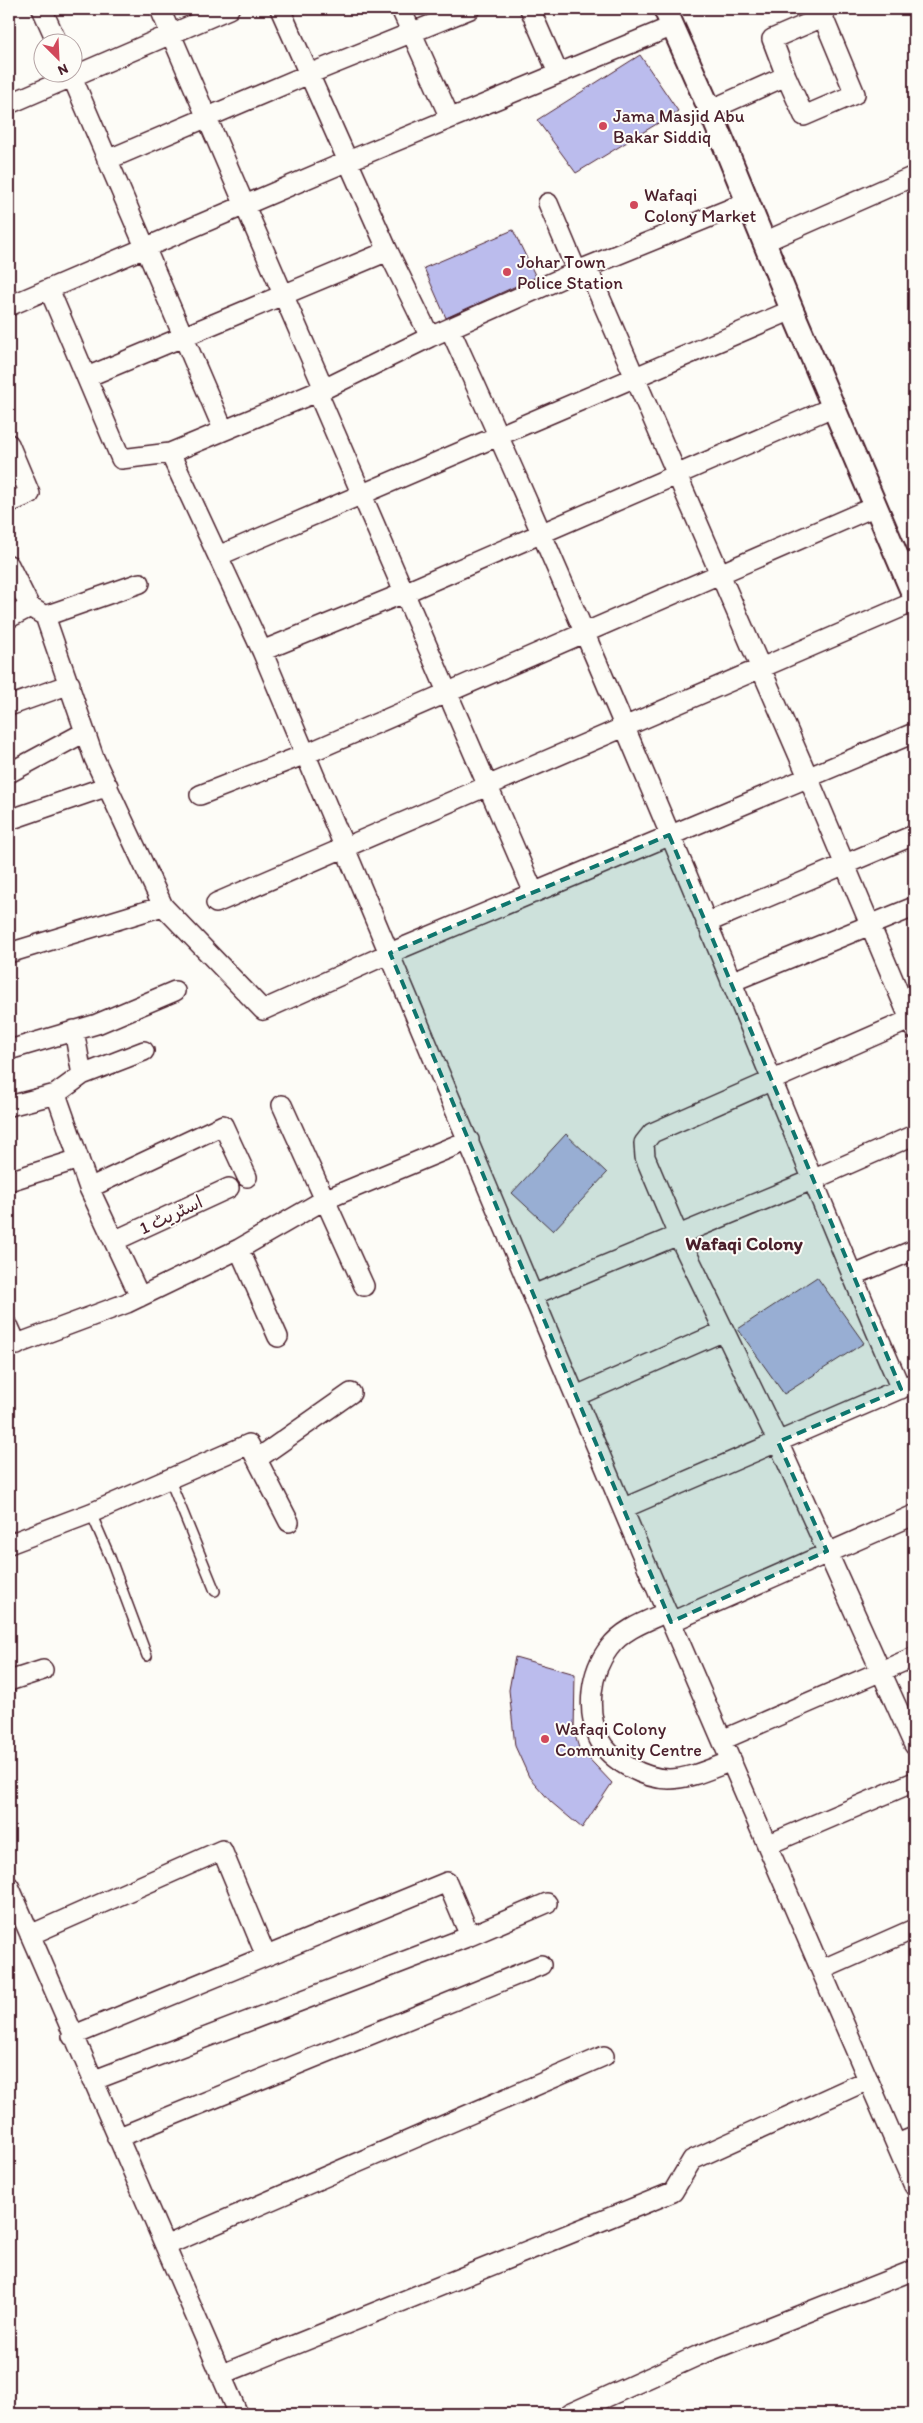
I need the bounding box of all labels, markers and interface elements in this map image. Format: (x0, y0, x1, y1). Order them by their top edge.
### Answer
north arrow (32, 32, 82, 82)
text: N (55, 60, 71, 79)
place label: Jama Masjid Abu Bakar Siddiq (613, 105, 745, 148)
marker: Jama Masjid Abu Bakar Siddiq (597, 120, 609, 132)
place label: Wafaqi Colony Market (644, 184, 757, 227)
marker: Wafaqi Colony Market (628, 199, 640, 211)
place label: Johar Town Police Station (517, 251, 623, 294)
marker: Johar Town Police Station (501, 266, 513, 278)
street label: اسٹریٹ 1 (136, 1191, 206, 1239)
district label: Wafaqi Colony (685, 1232, 803, 1255)
place label: Wafaqi Colony Community Centre (555, 1718, 702, 1761)
marker: Wafaqi Colony Community Centre (539, 1733, 551, 1745)

